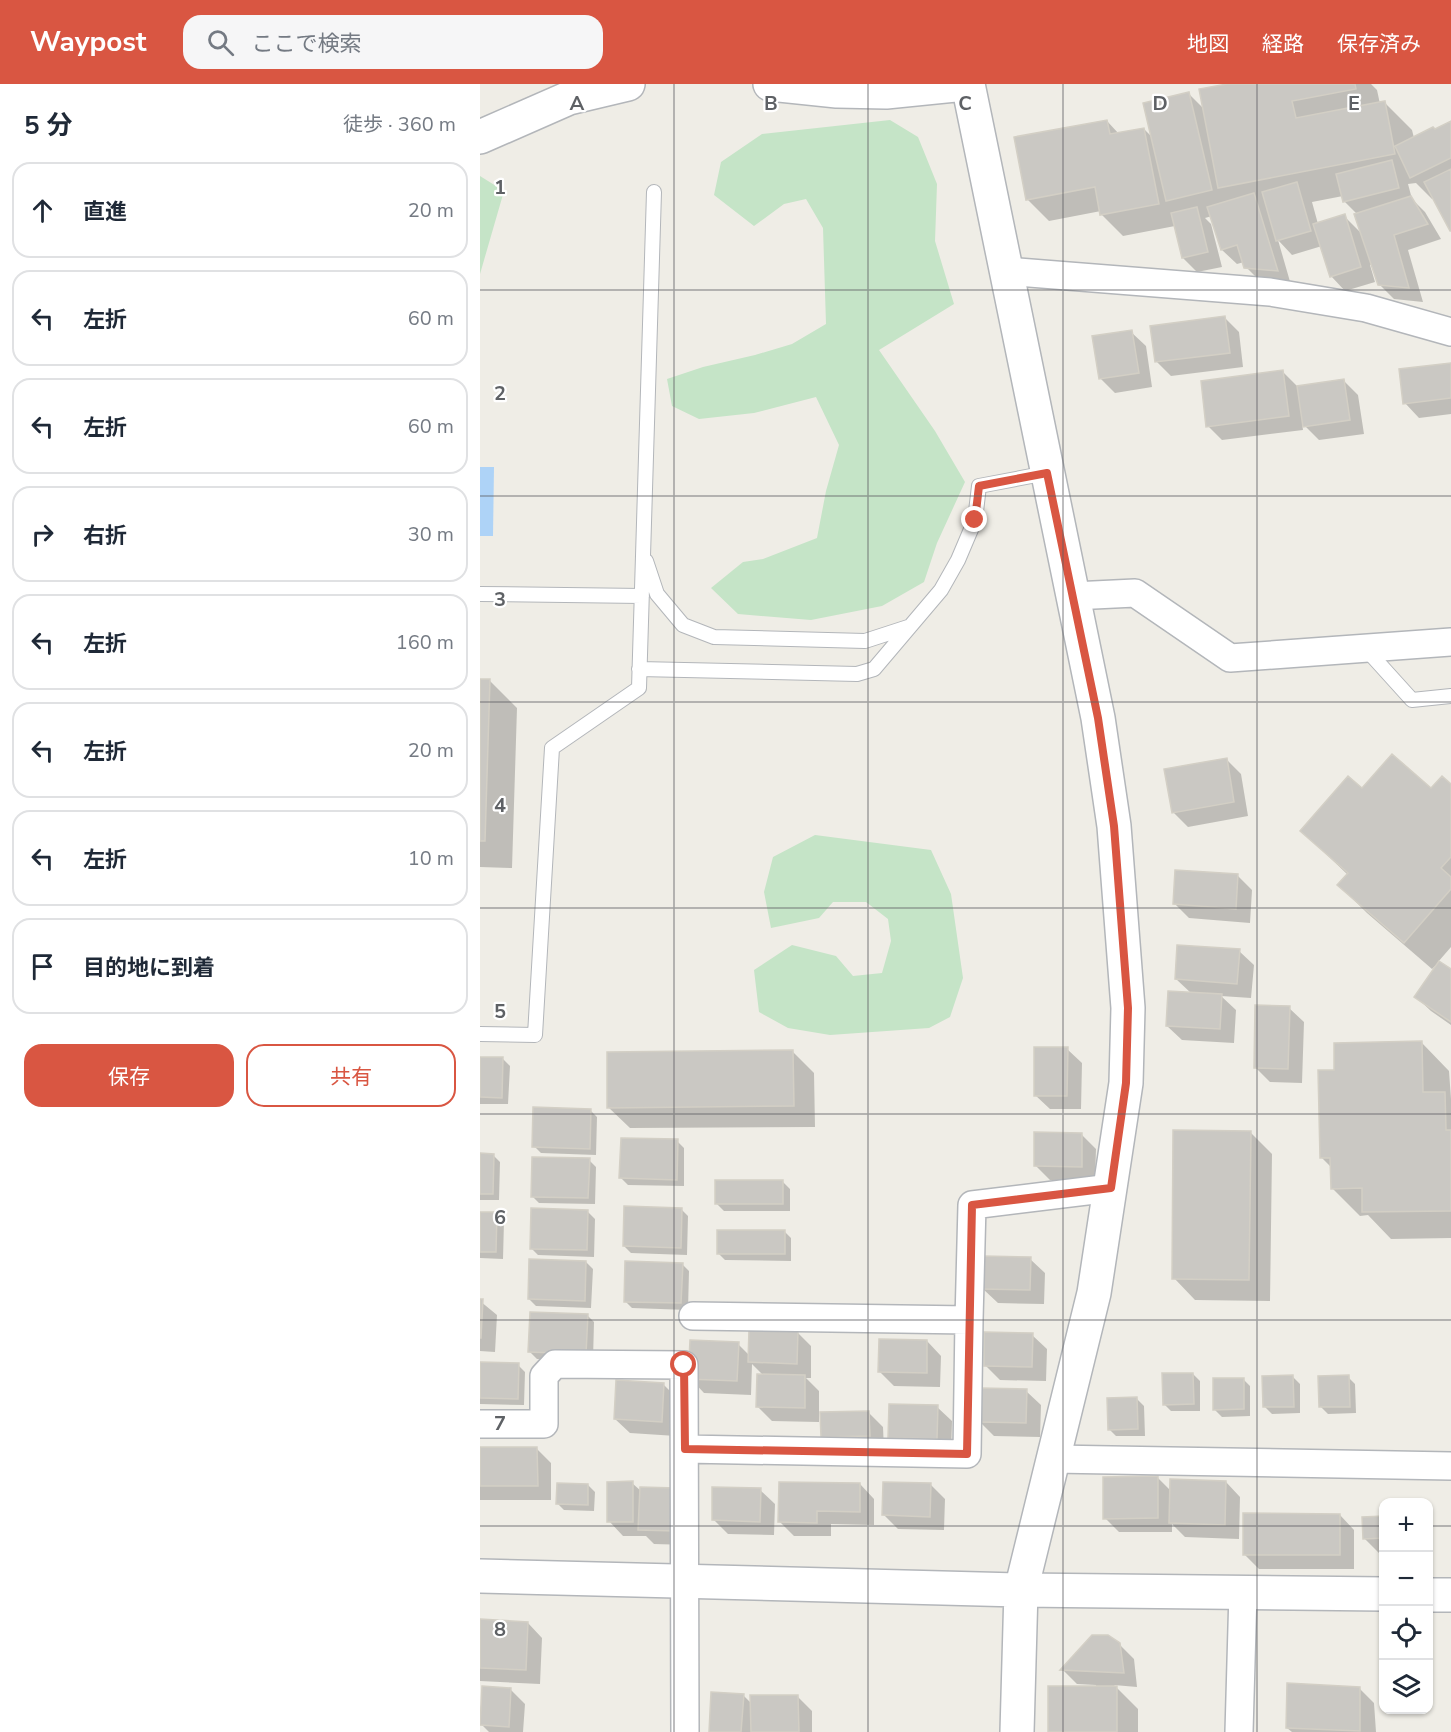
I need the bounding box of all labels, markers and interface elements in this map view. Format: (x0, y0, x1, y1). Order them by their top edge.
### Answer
search box (183, 15, 603, 69)
text: Waypost (30, 23, 147, 61)
icon: search (204, 26, 237, 59)
text: ここで検索 (252, 29, 362, 59)
text: 地図 (1187, 30, 1229, 58)
text: 経路 (1262, 30, 1304, 58)
text: 保存済み (1337, 30, 1421, 58)
text: A (570, 90, 585, 117)
text: B (764, 90, 778, 117)
text: C (958, 90, 972, 117)
text: D (1152, 90, 1168, 117)
text: E (1348, 90, 1360, 117)
text: 5 分 (24, 108, 73, 143)
text: 徒歩 · 360 m (343, 111, 456, 138)
text: 1 (494, 174, 506, 201)
icon: ahead (26, 194, 59, 227)
text: 直進 (83, 197, 127, 227)
text: 20 m (408, 197, 454, 224)
icon: left (26, 302, 59, 335)
text: 左折 (83, 305, 127, 335)
text: 60 m (408, 305, 454, 332)
text: 2 (494, 380, 506, 407)
icon: left (26, 410, 59, 443)
text: 左折 (83, 413, 127, 443)
text: 60 m (408, 413, 454, 440)
route end (961, 506, 987, 532)
icon: right (26, 518, 59, 551)
text: 右折 (83, 521, 127, 551)
text: 30 m (408, 521, 454, 548)
text: 3 (494, 586, 506, 613)
icon: left (26, 626, 59, 659)
text: 左折 (83, 629, 127, 659)
text: 160 m (396, 629, 454, 656)
icon: left (26, 734, 59, 767)
text: 左折 (83, 737, 127, 767)
text: 20 m (408, 737, 454, 764)
text: 4 (494, 792, 506, 819)
icon: left (26, 842, 59, 875)
text: 左折 (83, 845, 127, 875)
text: 10 m (408, 845, 454, 872)
icon: arrive (26, 950, 59, 983)
text: 目的地に到着 (83, 953, 215, 983)
text: 5 (494, 998, 506, 1025)
button: 保存 (24, 1044, 234, 1107)
button: 共有 (246, 1044, 456, 1107)
text: 6 (494, 1204, 506, 1231)
route start (670, 1351, 696, 1377)
text: 7 (494, 1410, 506, 1437)
map controls (1379, 1498, 1433, 1714)
button: + (1379, 1498, 1433, 1552)
button: − (1379, 1552, 1433, 1606)
button: locate (1379, 1606, 1433, 1660)
text: 8 (494, 1616, 506, 1643)
button: layers (1379, 1660, 1433, 1714)

